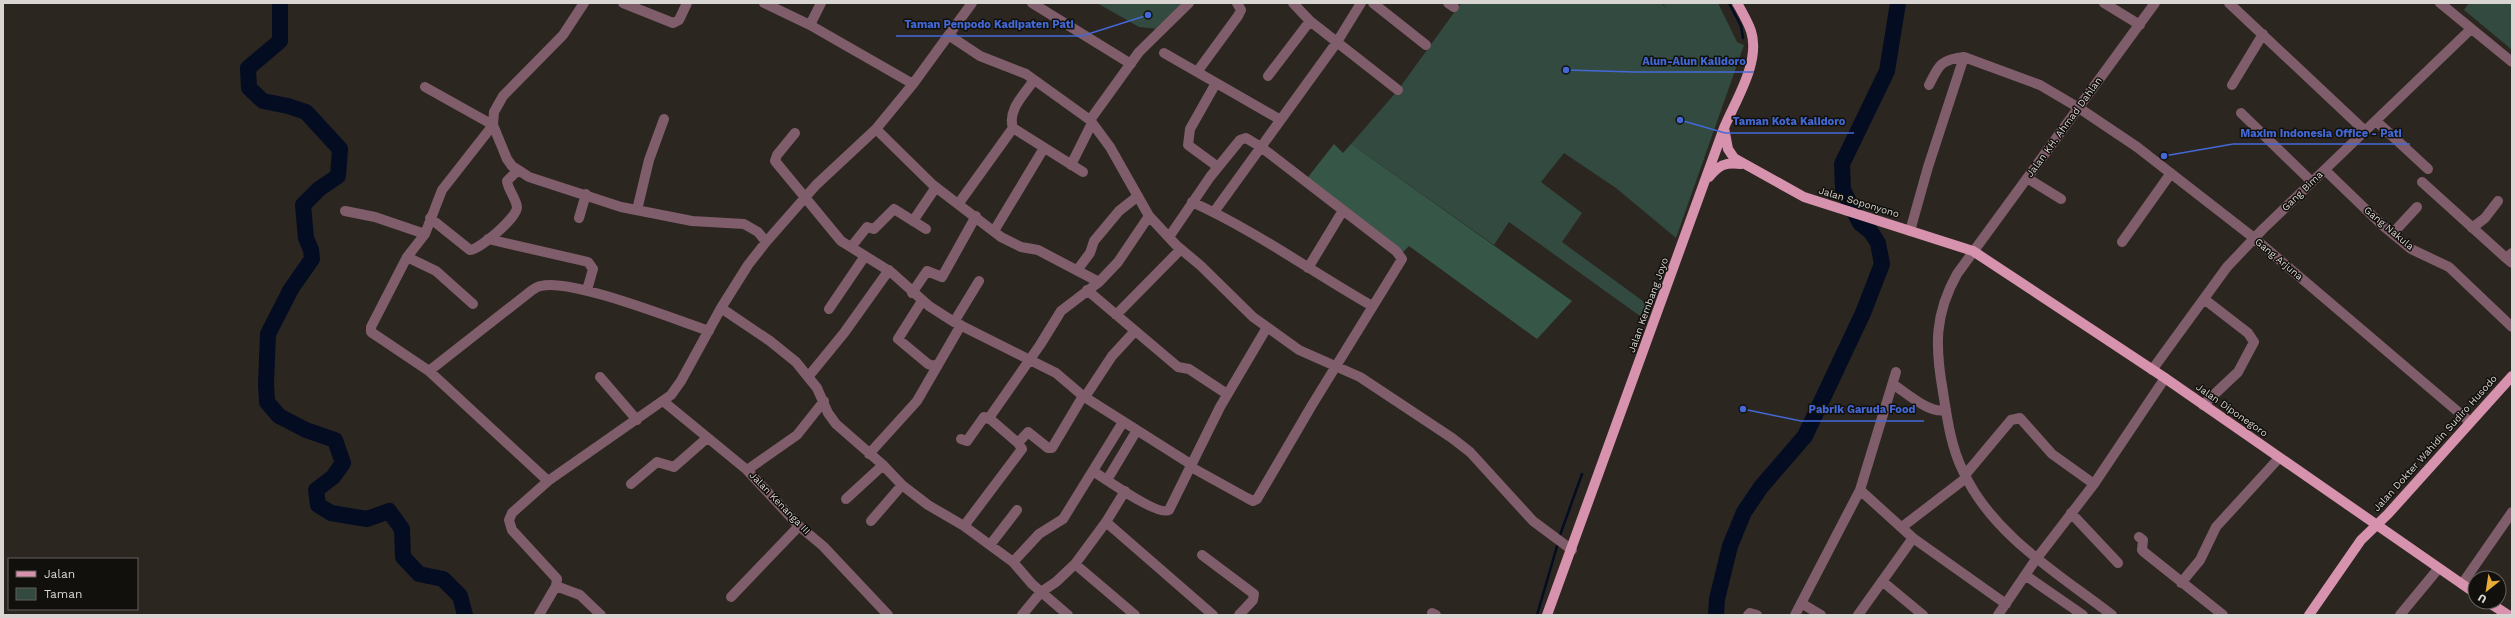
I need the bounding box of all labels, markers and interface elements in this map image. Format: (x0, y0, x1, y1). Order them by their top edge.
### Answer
callout: Taman Penpodo Kadipaten Pati (896, 13, 1082, 36)
text: Taman Penpodo Kadipaten Pati (904, 18, 1074, 31)
callout: Alun-Alun Kalidoro (1635, 49, 1754, 72)
text: Alun-Alun Kalidoro (1642, 55, 1746, 68)
street label: Jalan KH. Ahmad Dahlan (2024, 75, 2104, 179)
callout: Taman Kota Kalidoro (1725, 110, 1854, 133)
text: Taman Kota Kalidoro (1733, 115, 1846, 128)
callout: Maxim Indonesia Office - Pati (2233, 121, 2410, 144)
text: Maxim Indonesia Office - Pati (2240, 127, 2402, 140)
street label: Gang Bima (2279, 169, 2325, 213)
street label: Jalan Soponyono (1817, 185, 1901, 219)
street label: Gang Nakula (2362, 204, 2416, 252)
street label: Gang Arjuna (2253, 236, 2305, 282)
street label: Jalan Kembang Joyo (1626, 256, 1670, 354)
street label: Jalan Dokter Wahidin Sudiro Husodo (2371, 373, 2499, 513)
street label: Jalan Diponegoro (2194, 381, 2270, 439)
callout: Pabrik Garuda Food (1801, 398, 1924, 421)
text: Pabrik Garuda Food (1809, 403, 1915, 416)
street label: Jalan Kenanga III (747, 470, 813, 536)
legend (8, 558, 138, 610)
text: Jalan (44, 567, 75, 581)
north arrow (2467, 570, 2507, 610)
text: Taman (44, 587, 82, 601)
text: U (2475, 591, 2489, 606)

